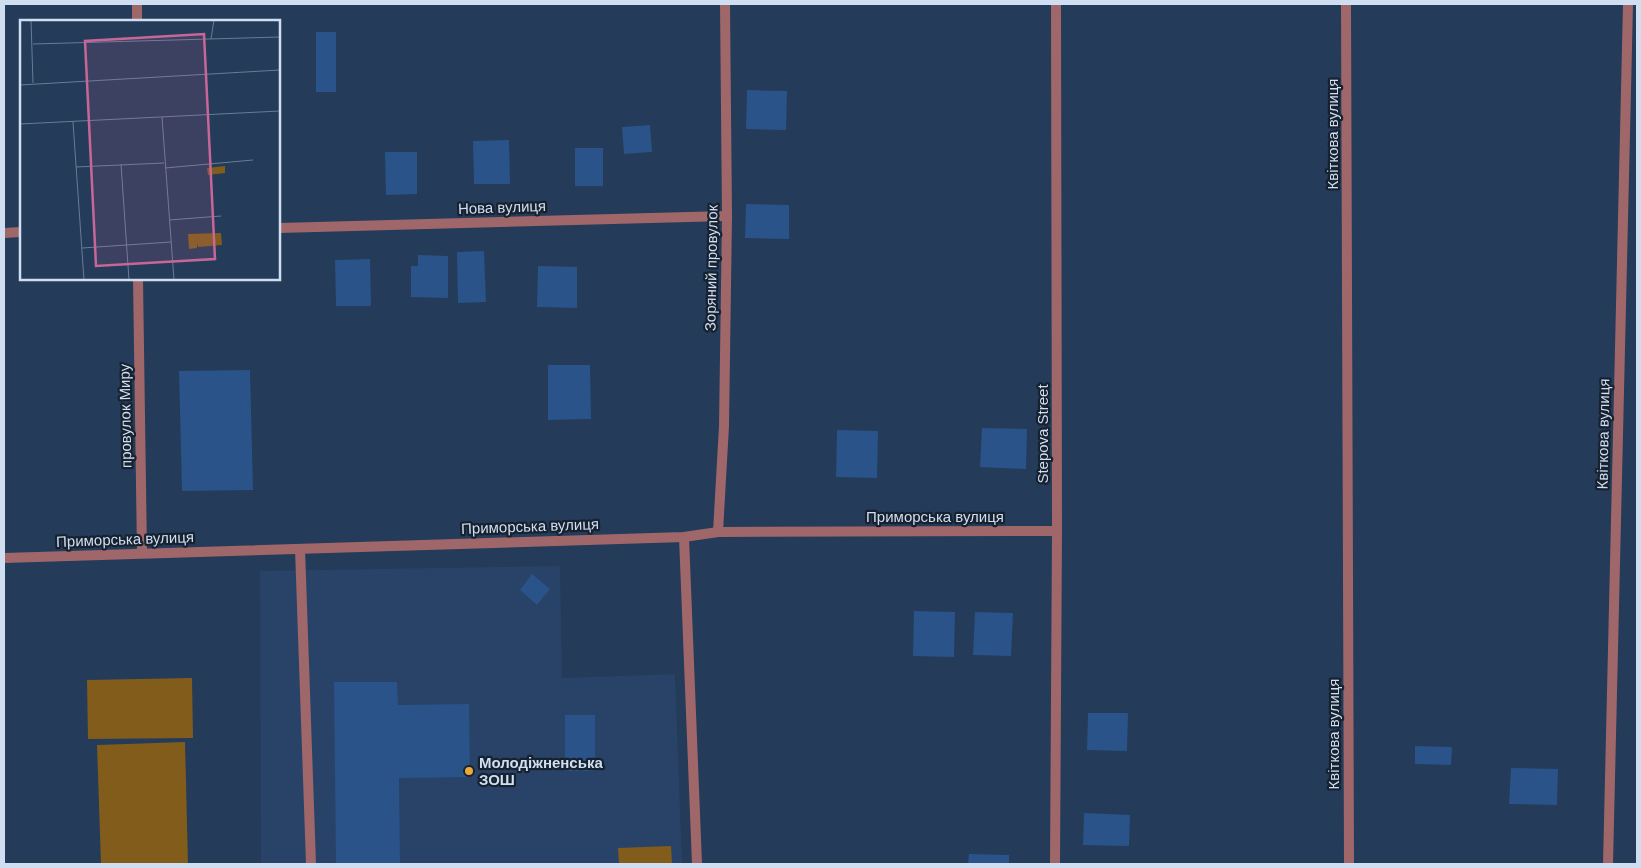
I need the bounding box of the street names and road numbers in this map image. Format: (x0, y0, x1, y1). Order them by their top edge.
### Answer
street label: Квіткова вулиця (1324, 79, 1341, 189)
street label: Нова вулиця (458, 197, 546, 217)
street label: Зоряний провулок (701, 204, 721, 331)
street label: провулок Миру (116, 363, 134, 468)
street label: Квіткова вулиця (1594, 378, 1612, 490)
street label: Stepova Street (1034, 384, 1051, 484)
street label: Приморська вулиця (866, 508, 1004, 525)
street label: Приморська вулиця (461, 515, 599, 537)
street label: Приморська вулиця (56, 528, 194, 550)
street label: Квіткова вулиця (1325, 679, 1342, 789)

